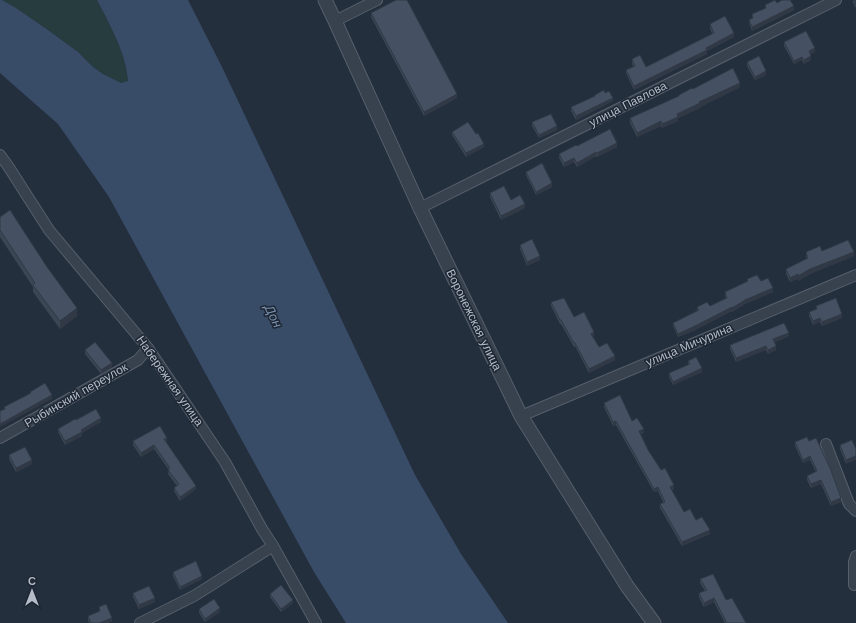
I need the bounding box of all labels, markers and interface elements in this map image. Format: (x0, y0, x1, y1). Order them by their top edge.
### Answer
street label: улица Павлова (587, 78, 669, 130)
street label: Воронежская улица (443, 267, 505, 373)
water label: Дон (261, 301, 285, 330)
street label: улица Мичурина (644, 320, 735, 370)
street label: Набережная улица (134, 333, 207, 429)
street label: Рыбинский переулок (22, 359, 131, 430)
north arrow (12, 571, 52, 611)
text: С (28, 575, 36, 588)

